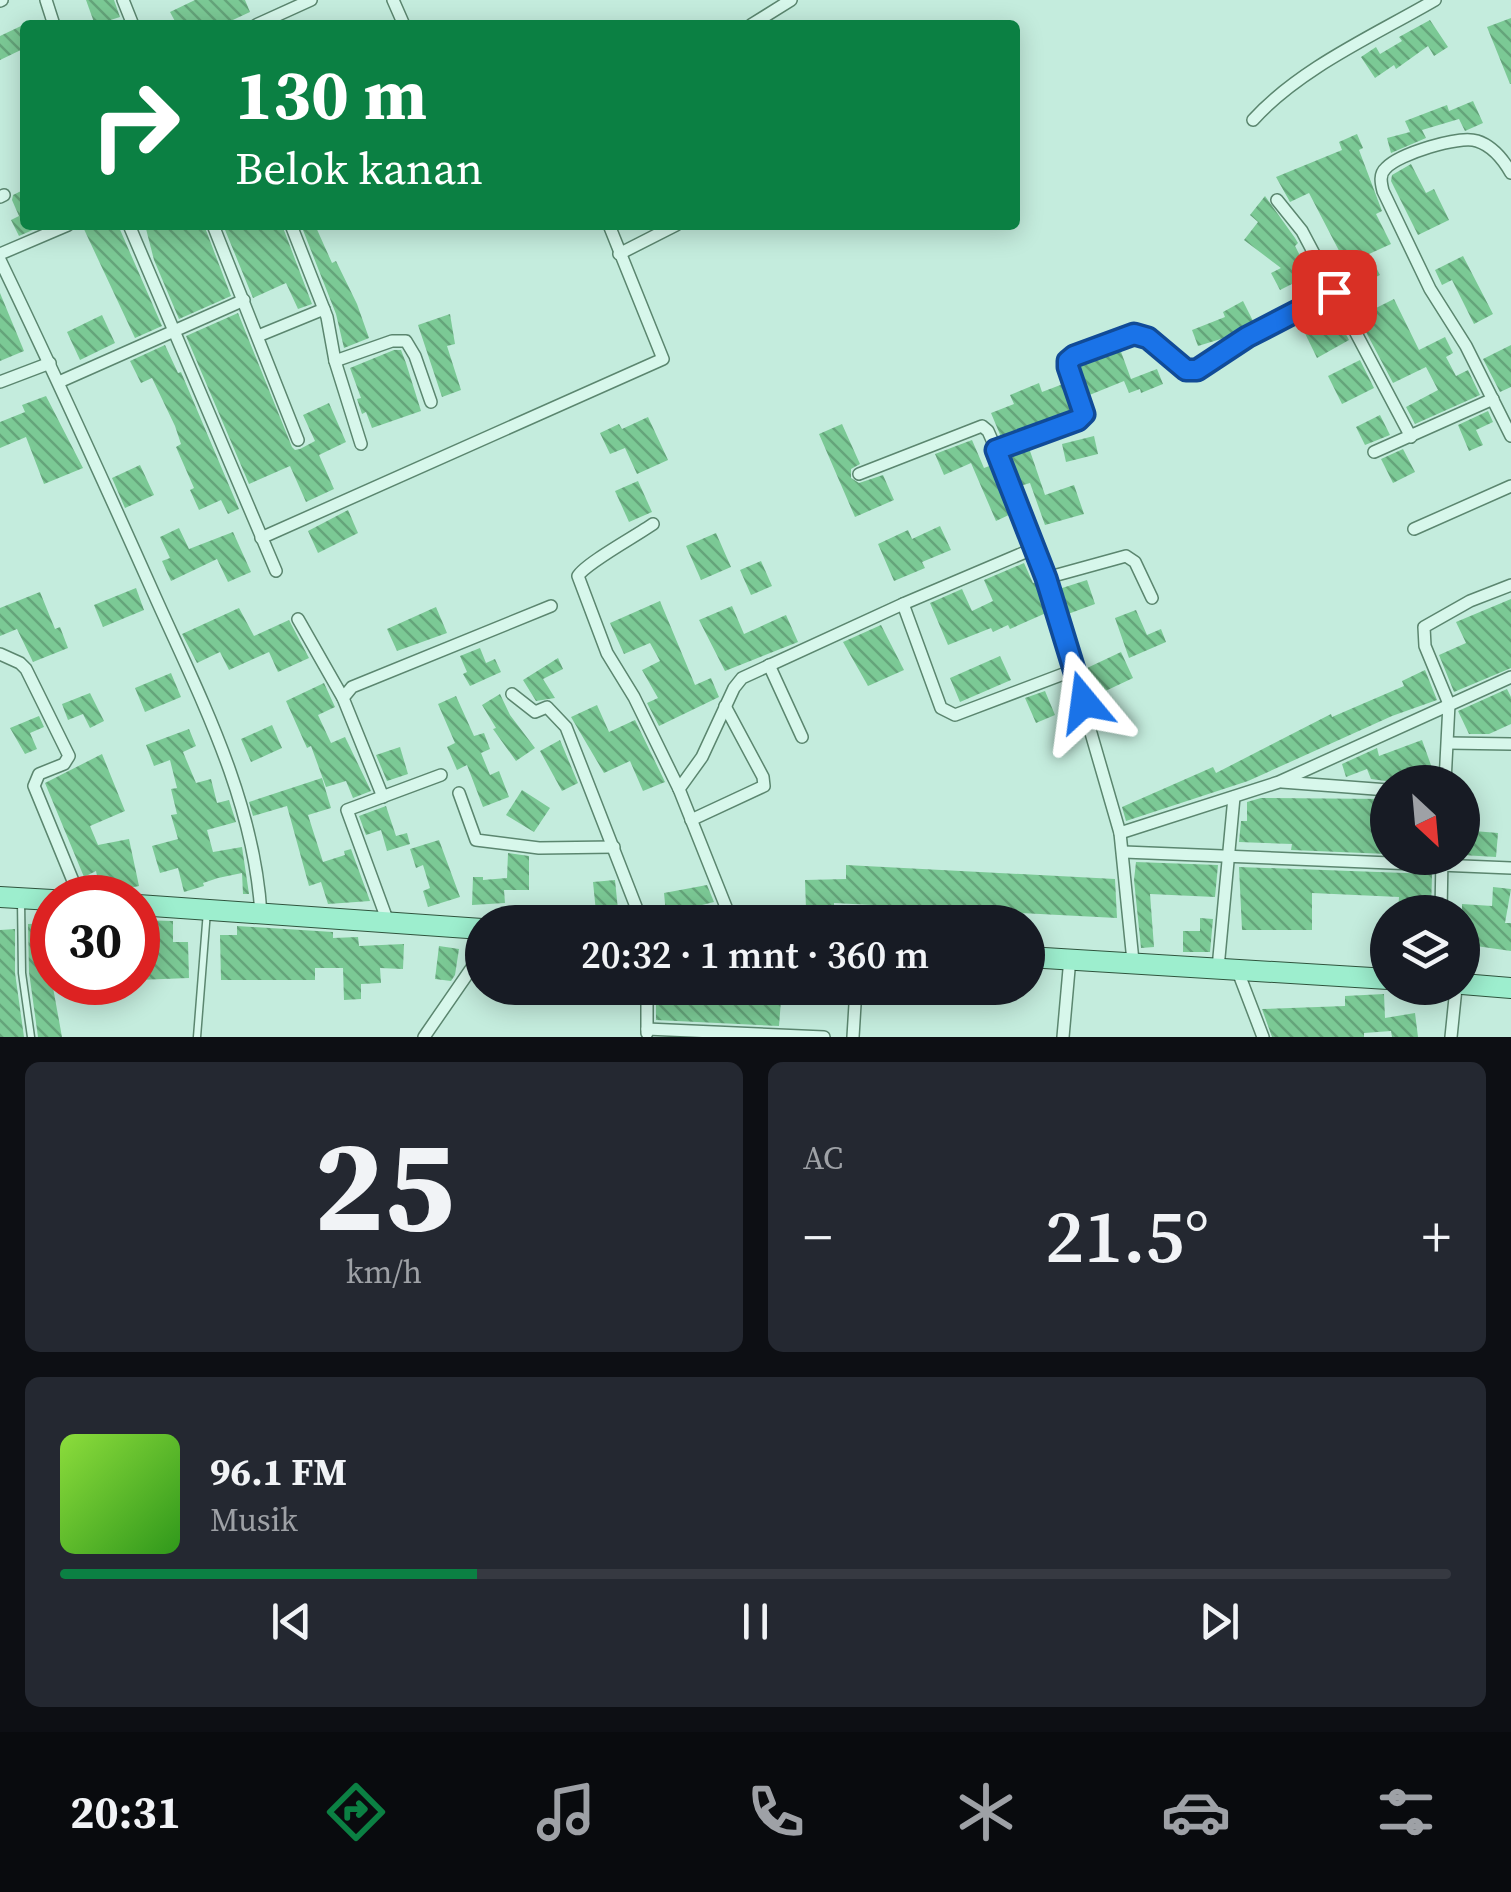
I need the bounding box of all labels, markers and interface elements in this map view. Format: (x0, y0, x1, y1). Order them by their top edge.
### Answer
text: 130 m (235, 46, 427, 142)
icon: right (70, 60, 200, 190)
text: Belok kanan (235, 137, 483, 199)
pin (1292, 250, 1377, 335)
icon: arrive (1307, 265, 1362, 320)
position arrow (1032, 650, 1136, 754)
north arrow (1370, 765, 1480, 875)
map controls (1370, 765, 1480, 1005)
speed limit sign: 30 (30, 875, 160, 1005)
button: layers (1370, 895, 1480, 1005)
text: 20:32 · 1 mnt · 360 m (581, 929, 929, 981)
text: 25 (314, 1095, 454, 1274)
text: AC (803, 1136, 843, 1180)
text: 21.5° (1045, 1184, 1209, 1287)
text: − (803, 1199, 832, 1274)
text: + (1422, 1199, 1451, 1274)
text: km/h (346, 1250, 422, 1294)
text: 96.1 FM (210, 1446, 347, 1498)
text: Musik (210, 1498, 298, 1542)
icon: previous (264, 1594, 319, 1649)
icon: pause (728, 1594, 783, 1649)
icon: next (1192, 1594, 1247, 1649)
icon: directions (321, 1777, 391, 1847)
icon: music (531, 1777, 601, 1847)
icon: phone (741, 1777, 811, 1847)
icon: climate (951, 1777, 1021, 1847)
icon: car (1161, 1777, 1231, 1847)
icon: filters (1371, 1777, 1441, 1847)
text: 20:31 (70, 1781, 181, 1843)

